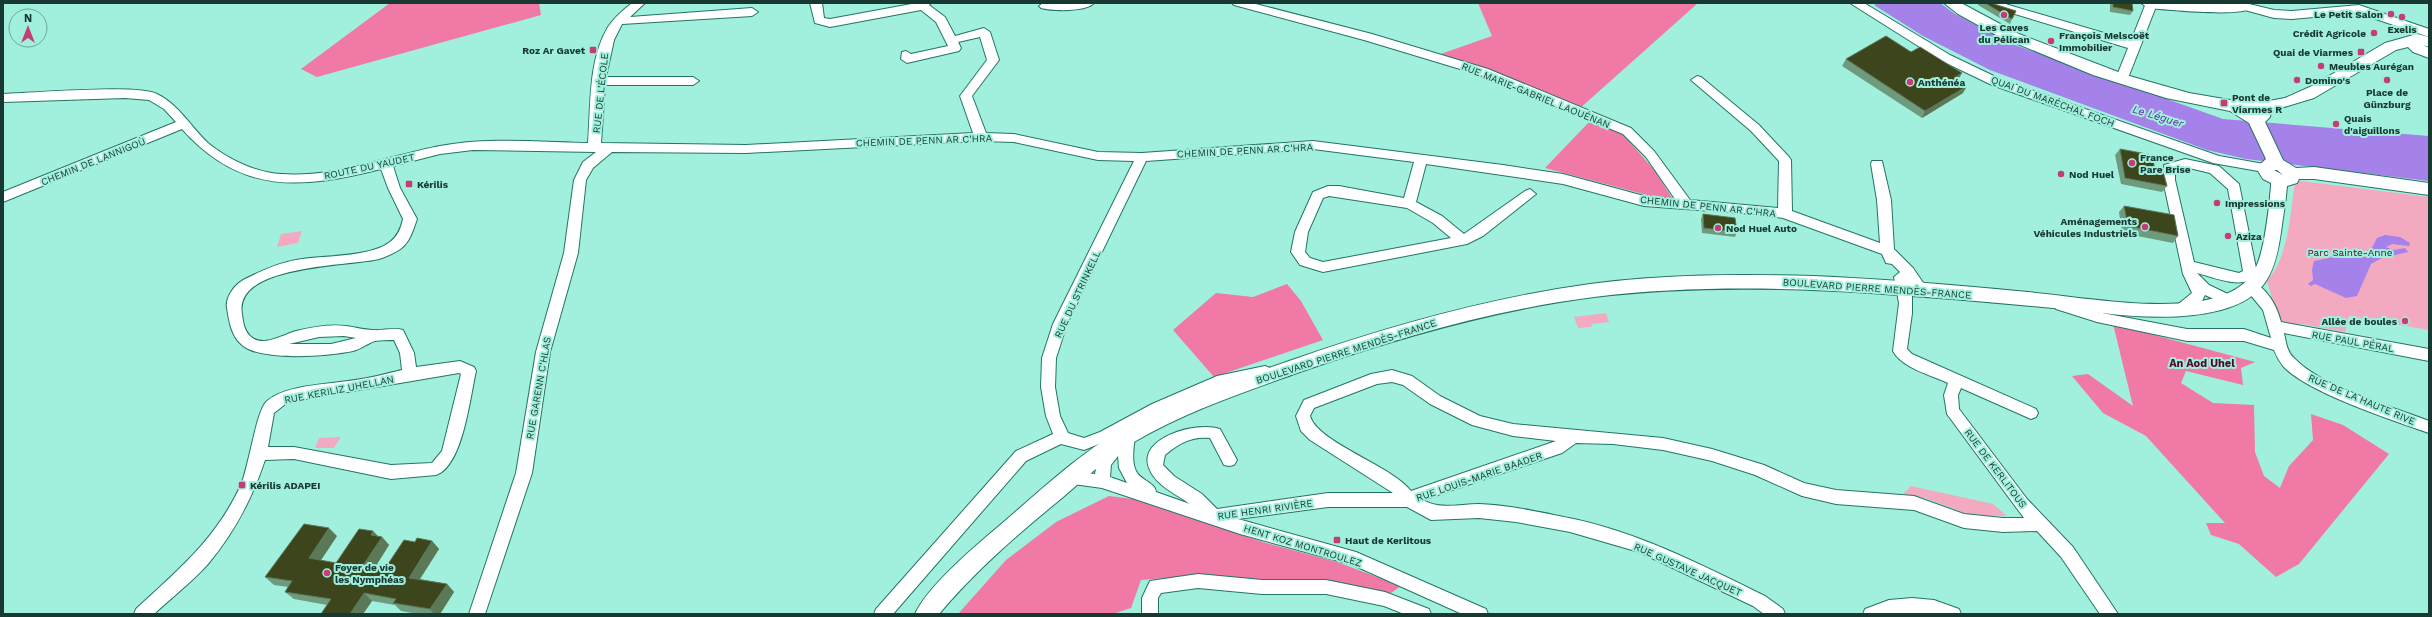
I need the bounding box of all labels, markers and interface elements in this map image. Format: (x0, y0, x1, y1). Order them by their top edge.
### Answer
north arrow (8, 8, 48, 48)
place label: Le Petit Salon (2314, 9, 2383, 20)
marker: Le Petit Salon (2386, 9, 2396, 19)
marker: Les Caves du Pélican (1999, 10, 2009, 20)
text: N (24, 12, 32, 25)
marker: Exelis (2397, 12, 2407, 22)
place label: Les Caves du Pélican (1978, 22, 2030, 45)
place label: Exelis (2387, 24, 2417, 35)
place label: Crédit Agricole (2293, 28, 2366, 39)
marker: Crédit Agricole (2369, 28, 2379, 38)
place label: François Melscoët Immobilier (2059, 30, 2150, 53)
marker: François Melscoët Immobilier (2046, 36, 2056, 46)
place label: Roz Ar Gavet (522, 45, 586, 56)
marker: Roz Ar Gavet (588, 45, 598, 55)
place label: Quai de Viarmes (2273, 47, 2354, 58)
marker: Quai de Viarmes (2356, 47, 2366, 57)
street label: RUE DE L'ÉCOLE (591, 52, 610, 134)
street label: RUE MARIE-GABRIEL LAOUÉNAN (1460, 61, 1612, 130)
marker: Meubles Aurégan (2316, 61, 2326, 71)
place label: Meubles Aurégan (2329, 61, 2414, 72)
street label: QUAI DU MARÉCHAL FOCH (1990, 74, 2116, 129)
marker: Domino's (2292, 75, 2302, 85)
place label: Domino's (2305, 75, 2351, 86)
marker: Place de Günzburg (2382, 75, 2392, 85)
marker: Anthénéa (1905, 77, 1915, 87)
place label: Anthénéa (1918, 77, 1965, 88)
place label: Place de Günzburg (2363, 87, 2411, 110)
place label: Pont de Viarmes R (2232, 92, 2282, 115)
marker: Pont de Viarmes R (2219, 98, 2229, 108)
water label: Le Léguer (2131, 103, 2186, 131)
place label: Quais d'aiguillons (2344, 113, 2401, 136)
marker: Quais d'aiguillons (2331, 119, 2341, 129)
street label: CHEMIN DE PENN AR C'HRA (856, 133, 993, 148)
street label: CHEMIN DE LANNIGOÙ (39, 135, 147, 188)
street label: CHEMIN DE PENN AR C'HRA (1177, 141, 1314, 160)
street label: ROUTE DU YAUDET (323, 152, 415, 181)
place label: France Pare Brise (2140, 152, 2191, 175)
marker: France Pare Brise (2127, 158, 2137, 168)
marker: Nod Huel (2056, 169, 2066, 179)
place label: Nod Huel (2069, 169, 2115, 180)
marker: Kérilis (404, 179, 414, 189)
place label: Kérilis (417, 179, 449, 190)
street label: CHEMIN DE PENN AR C'HRA (1640, 194, 1777, 219)
marker: Impressions (2212, 198, 2222, 208)
place label: Impressions (2225, 198, 2286, 209)
place label: Aménagements Véhicules Industriels (2034, 216, 2138, 239)
marker: Aménagements Véhicules Industriels (2140, 222, 2150, 232)
marker: Nod Huel Auto (1713, 223, 1723, 233)
place label: Nod Huel Auto (1726, 223, 1797, 234)
marker: Aziza (2223, 231, 2233, 241)
place label: Aziza (2236, 231, 2262, 242)
park label: Parc Sainte-Anne (2307, 247, 2393, 258)
street label: RUE DU STRINKELL (1052, 249, 1103, 340)
street label: BOULEVARD PIERRE MENDÈS-FRANCE (1782, 276, 1972, 301)
place label: Allée de boules (2321, 316, 2398, 327)
marker: Allée de boules (2400, 316, 2410, 326)
street label: BOULEVARD PIERRE MENDÈS-FRANCE (1255, 317, 1438, 386)
street label: RUE PAUL PÉRAL (2311, 329, 2395, 354)
street label: RUE GARENN C'HLAS (524, 336, 553, 440)
district label: An Aod Uhel (2169, 357, 2235, 370)
street label: RUE DE LA HAUTE RIVE (2307, 372, 2417, 427)
street label: RUE KERILIZ UHELLAN (283, 373, 395, 406)
street label: RUE DE KERLITOUS (1962, 427, 2029, 510)
street label: RUE LOUIS-MARIE BAADER (1415, 450, 1544, 503)
marker: Kérilis ADAPEI (237, 480, 247, 490)
place label: Kérilis ADAPEI (250, 480, 320, 491)
street label: RUE HENRI RIVIÈRE (1217, 497, 1313, 522)
street label: HENT KOZ MONTROULEZ (1243, 522, 1363, 569)
marker: Haut de Kerlitous (1332, 535, 1342, 545)
place label: Haut de Kerlitous (1345, 535, 1432, 546)
street label: RUE GUSTAVE JACQUET (1632, 541, 1743, 598)
place label: Foyer de vie les Nymphéas (335, 562, 405, 585)
marker: Foyer de vie les Nymphéas (322, 568, 332, 578)

